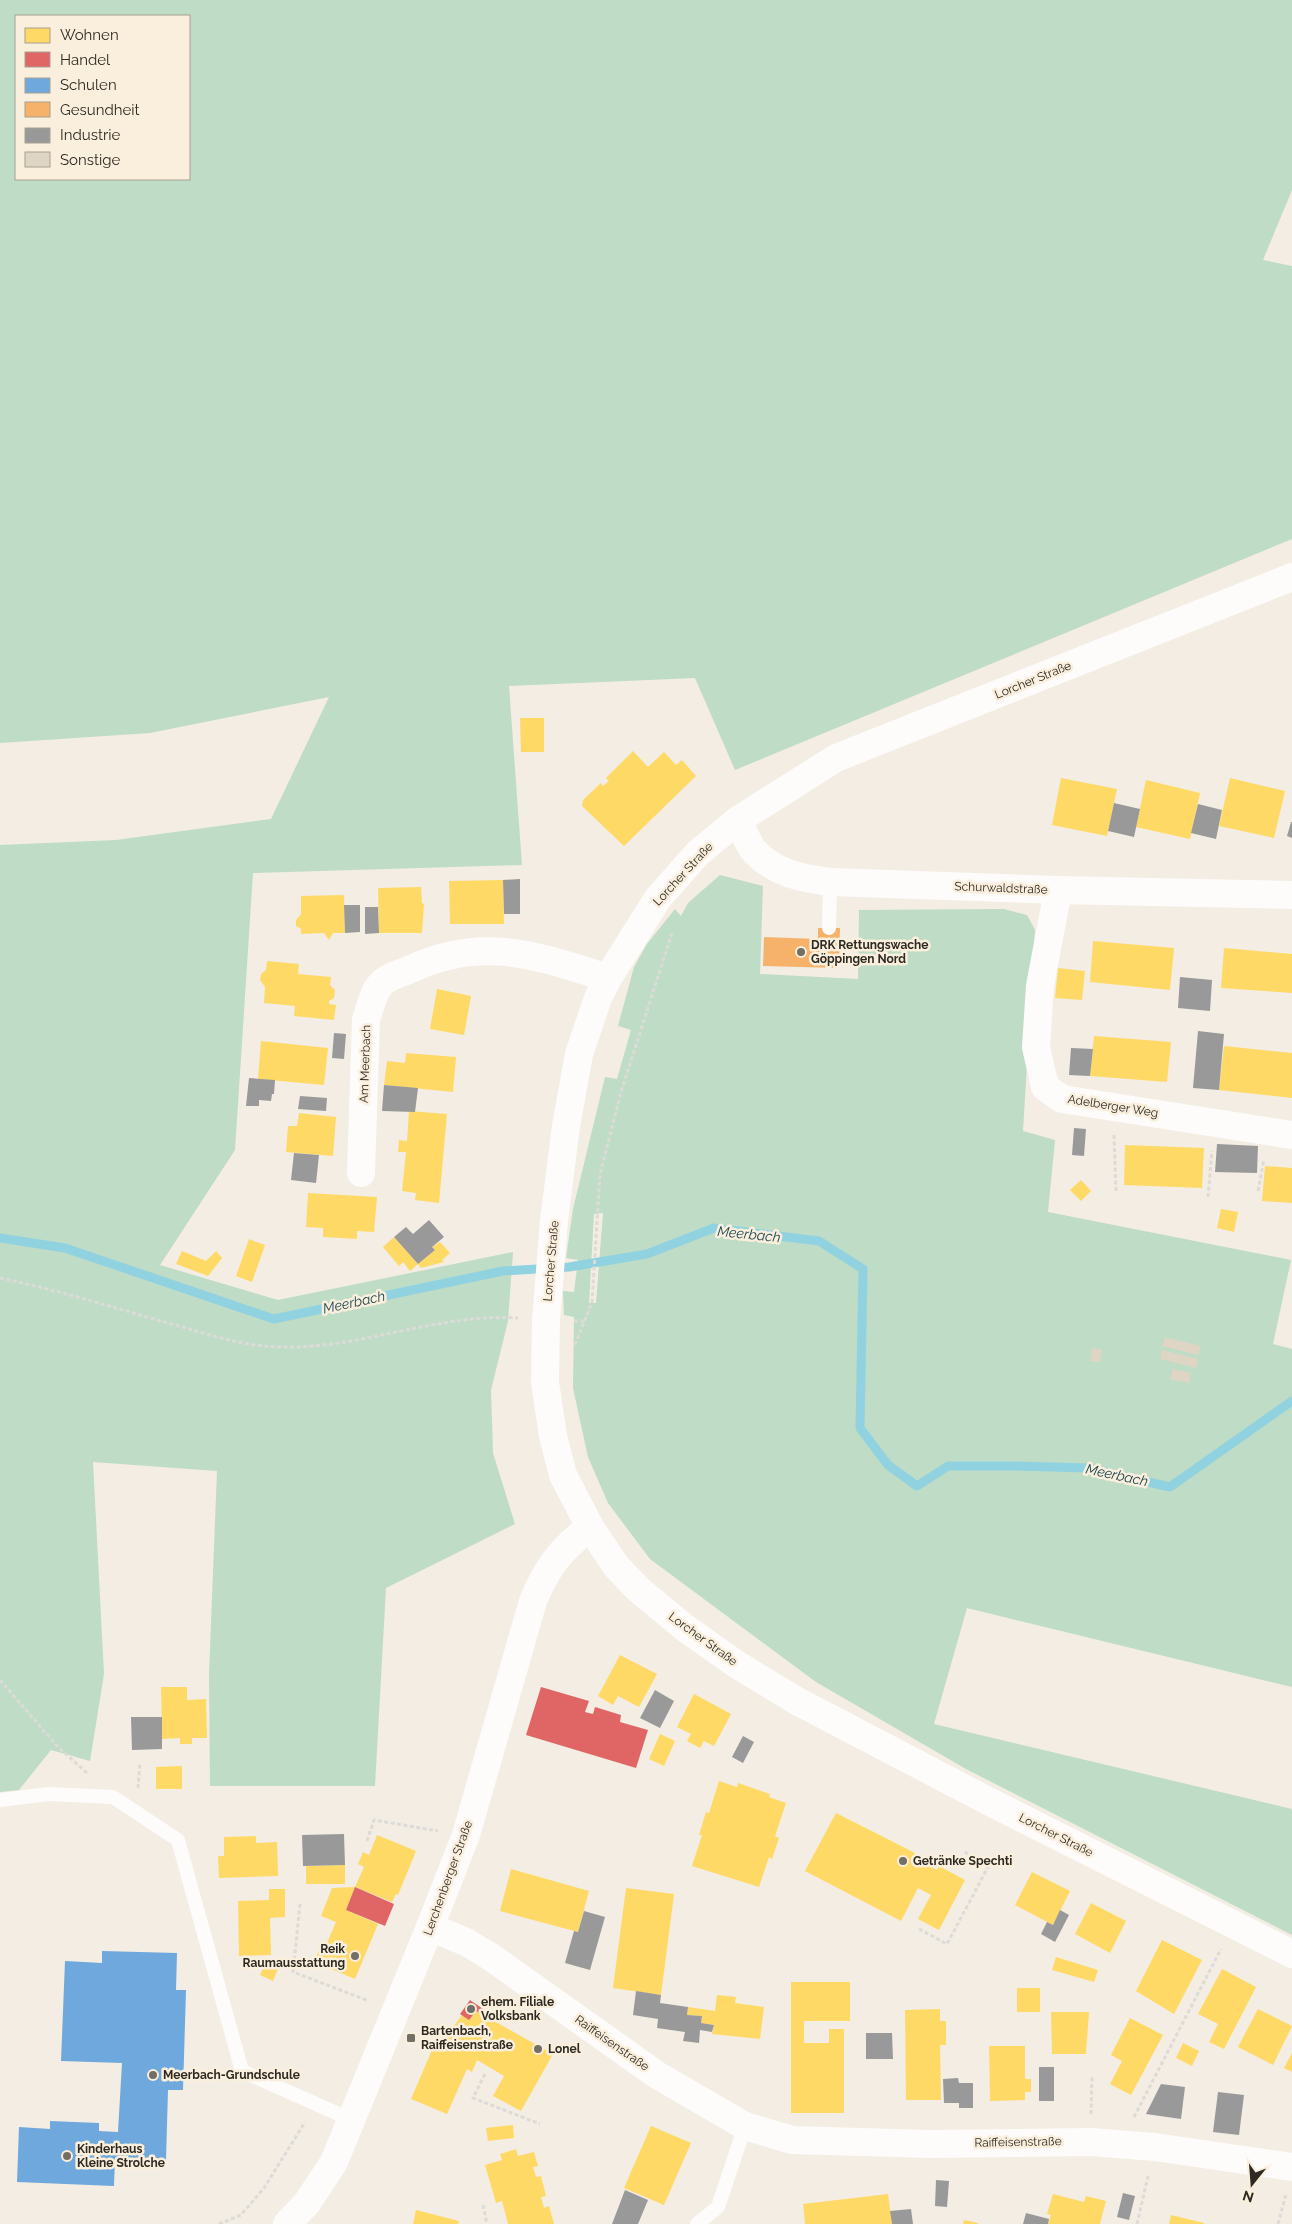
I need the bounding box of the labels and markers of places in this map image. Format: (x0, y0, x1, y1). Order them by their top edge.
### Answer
place label: DRK Rettungswache Göppingen Nord (811, 938, 928, 966)
marker: DRK Rettungswache Göppingen Nord (795, 946, 807, 958)
place label: Getränke Spechti (913, 1854, 1012, 1868)
marker: Getränke Spechti (897, 1855, 909, 1867)
place label: Reik Raumausstattung (243, 1942, 345, 1970)
marker: Reik Raumausstattung (349, 1950, 361, 1962)
place label: ehem. Filiale Volksbank (481, 1995, 554, 2023)
marker: ehem. Filiale Volksbank (465, 2003, 477, 2015)
place label: Bartenbach, Raiffeisenstraße (421, 2024, 513, 2052)
marker: Bartenbach, Raiffeisenstraße (405, 2032, 417, 2044)
place label: Lonel (548, 2042, 581, 2056)
marker: Lonel (532, 2043, 544, 2055)
place label: Meerbach-Grundschule (163, 2068, 300, 2082)
marker: Meerbach-Grundschule (147, 2069, 159, 2081)
place label: Kinderhaus Kleine Strolche (77, 2142, 165, 2170)
marker: Kinderhaus Kleine Strolche (61, 2150, 73, 2162)

